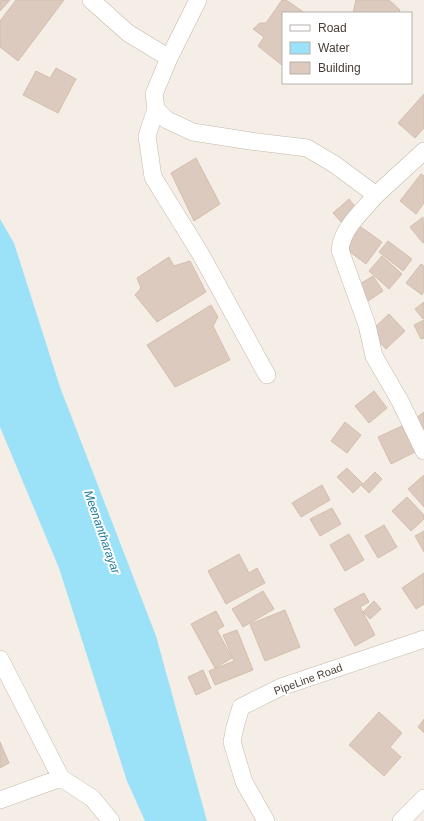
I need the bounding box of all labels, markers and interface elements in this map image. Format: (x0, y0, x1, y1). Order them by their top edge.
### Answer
legend (282, 12, 412, 84)
text: Road (318, 21, 347, 35)
text: Water (318, 41, 350, 55)
text: Building (318, 61, 361, 75)
water label: Meenantharayar (81, 488, 123, 577)
street label: PipeLine Road (272, 661, 344, 697)

